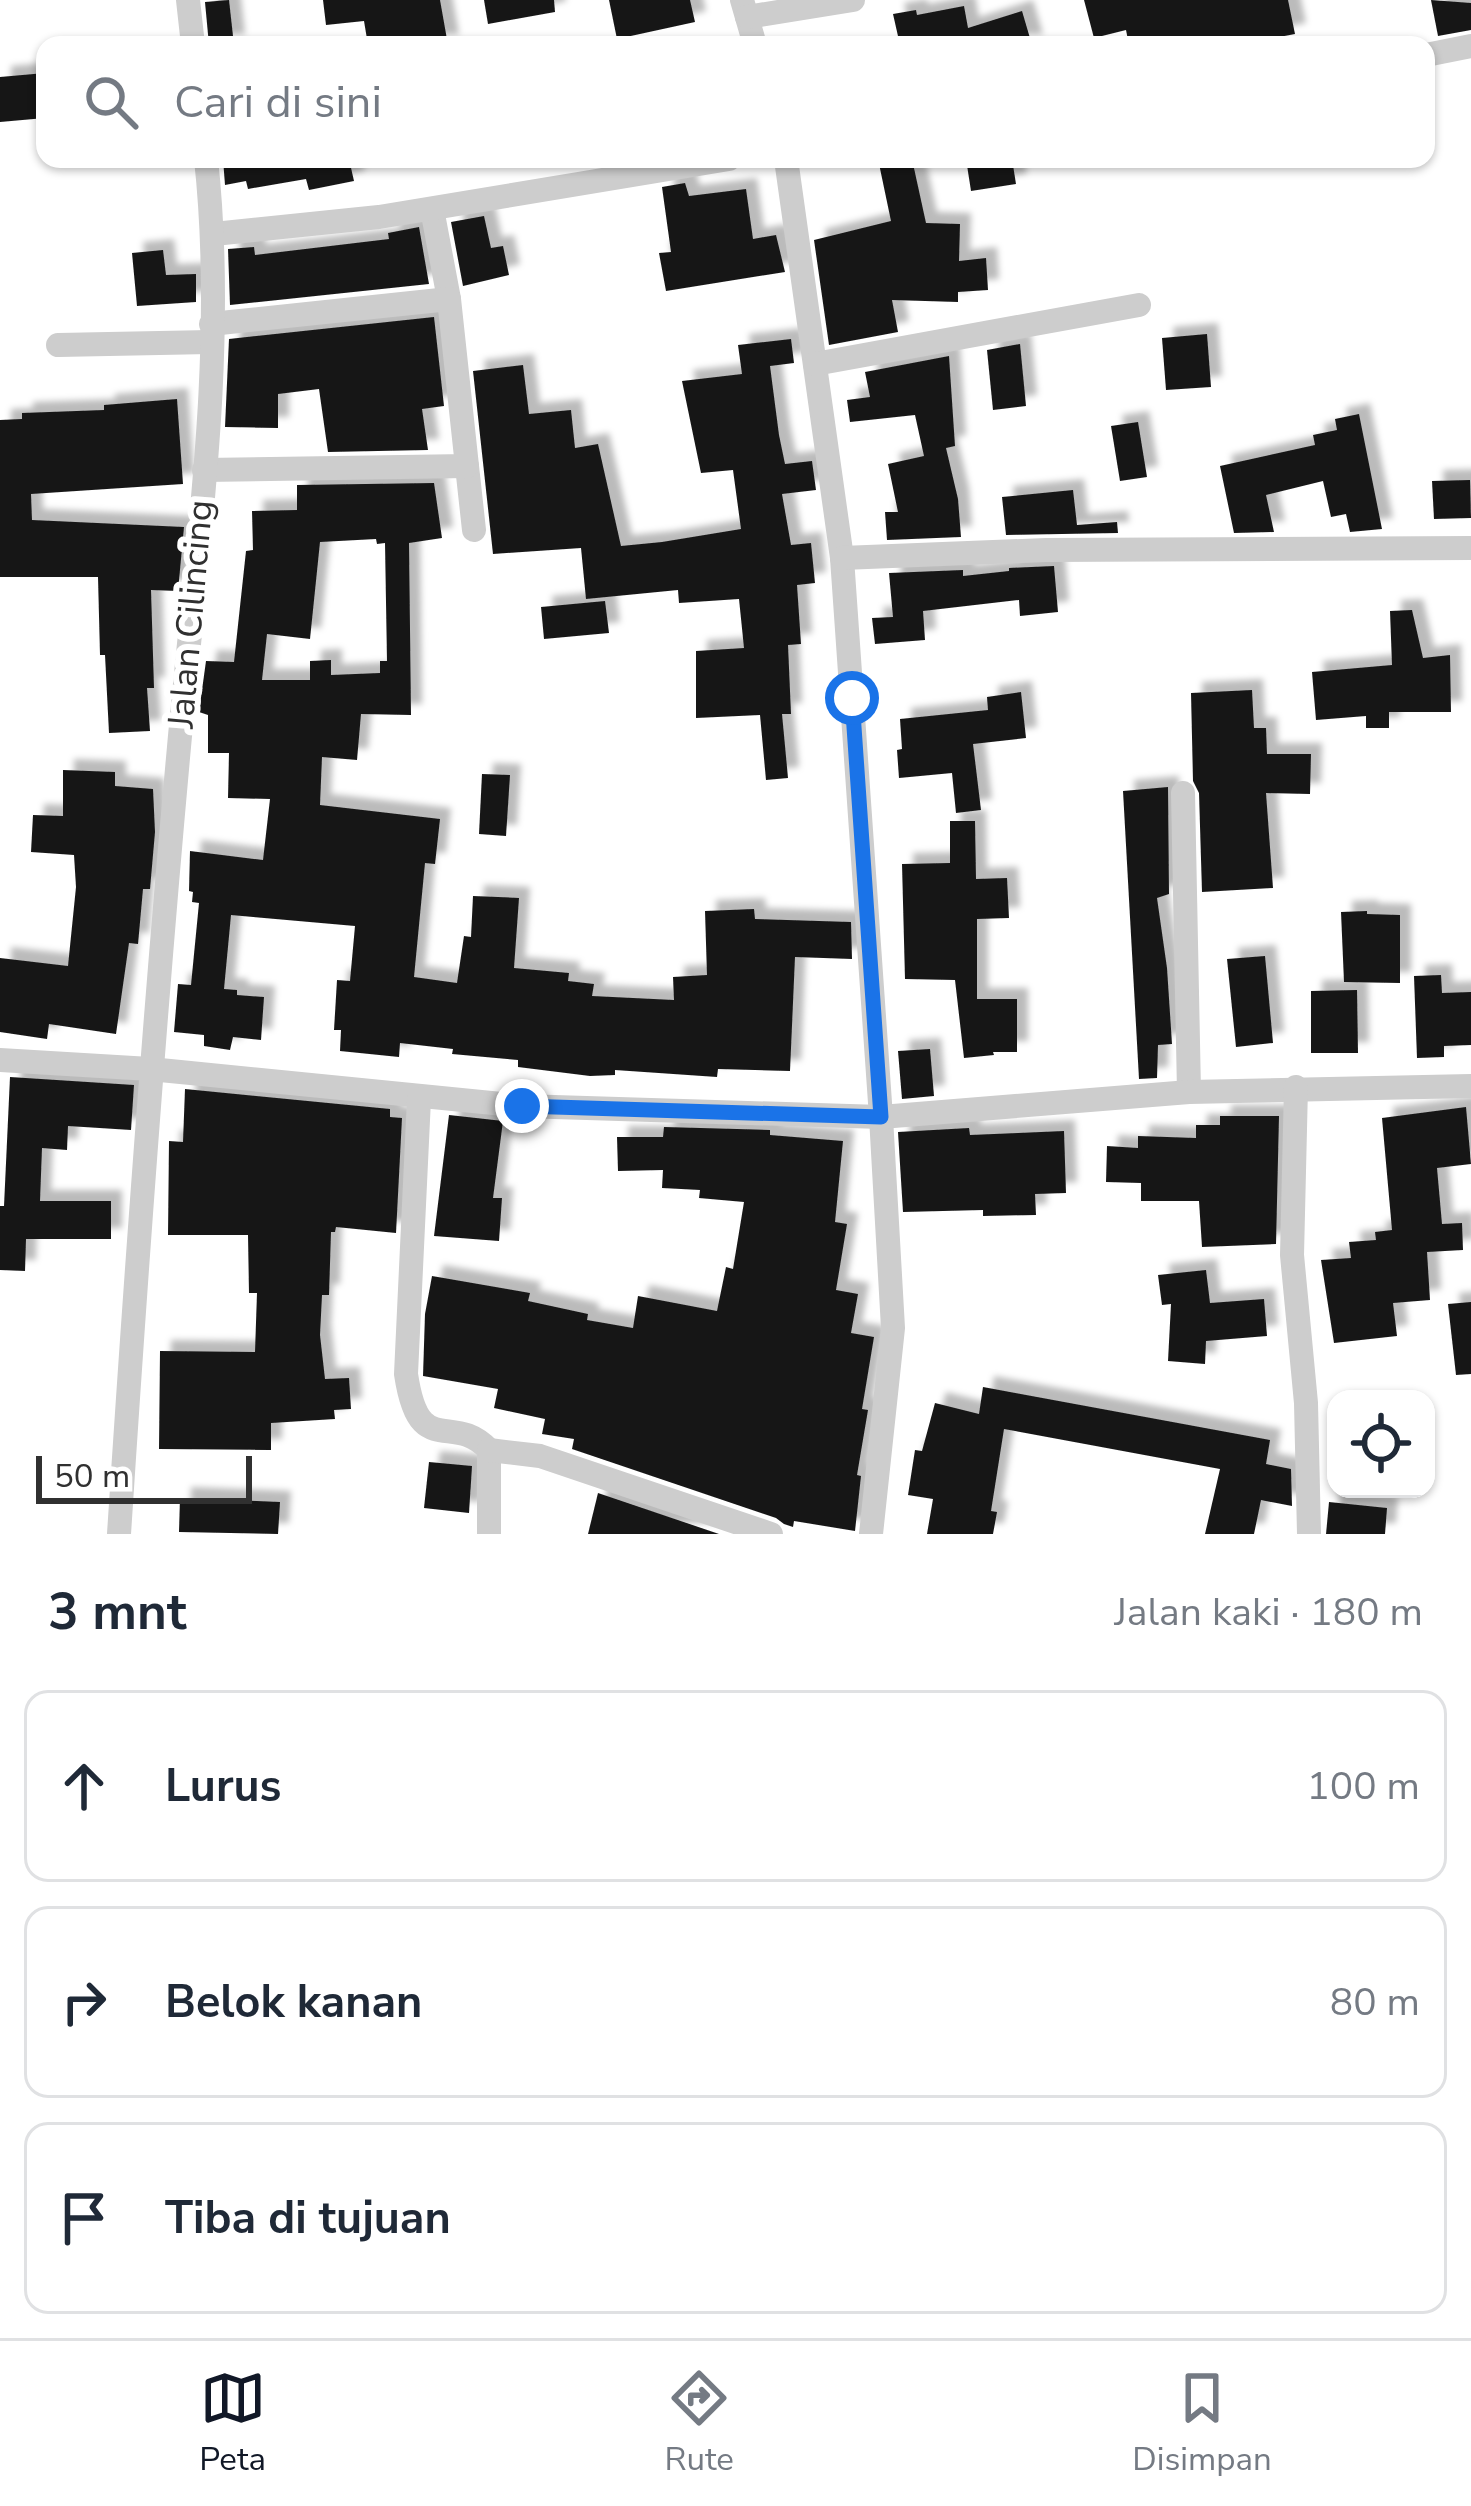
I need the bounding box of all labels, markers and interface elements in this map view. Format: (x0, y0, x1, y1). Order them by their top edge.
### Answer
search box (36, 36, 1435, 168)
icon: search (78, 69, 144, 135)
text: Cari di sini (174, 72, 382, 133)
street label: Jalan Cilincing (157, 498, 225, 731)
route start (825, 671, 879, 725)
route end (495, 1079, 549, 1133)
map controls (1327, 1390, 1435, 1498)
button: locate (1327, 1390, 1435, 1498)
scale bar (36, 1450, 252, 1503)
text: 50 m (54, 1454, 130, 1499)
text: 3 mnt (48, 1577, 187, 1647)
text: Jalan kaki · 180 m (1114, 1586, 1423, 1639)
icon: ahead (51, 1753, 117, 1819)
text: Lurus (165, 1756, 282, 1817)
text: 100 m (1306, 1760, 1420, 1813)
icon: right (51, 1969, 117, 2035)
text: Belok kanan (165, 1972, 422, 2033)
text: 80 m (1330, 1976, 1420, 2029)
icon: arrive (51, 2185, 117, 2251)
text: Tiba di tujuan (165, 2188, 451, 2249)
tab: Peta (199, 2365, 266, 2482)
tab: Rute (664, 2365, 734, 2482)
tab: Disimpan (1132, 2365, 1272, 2482)

